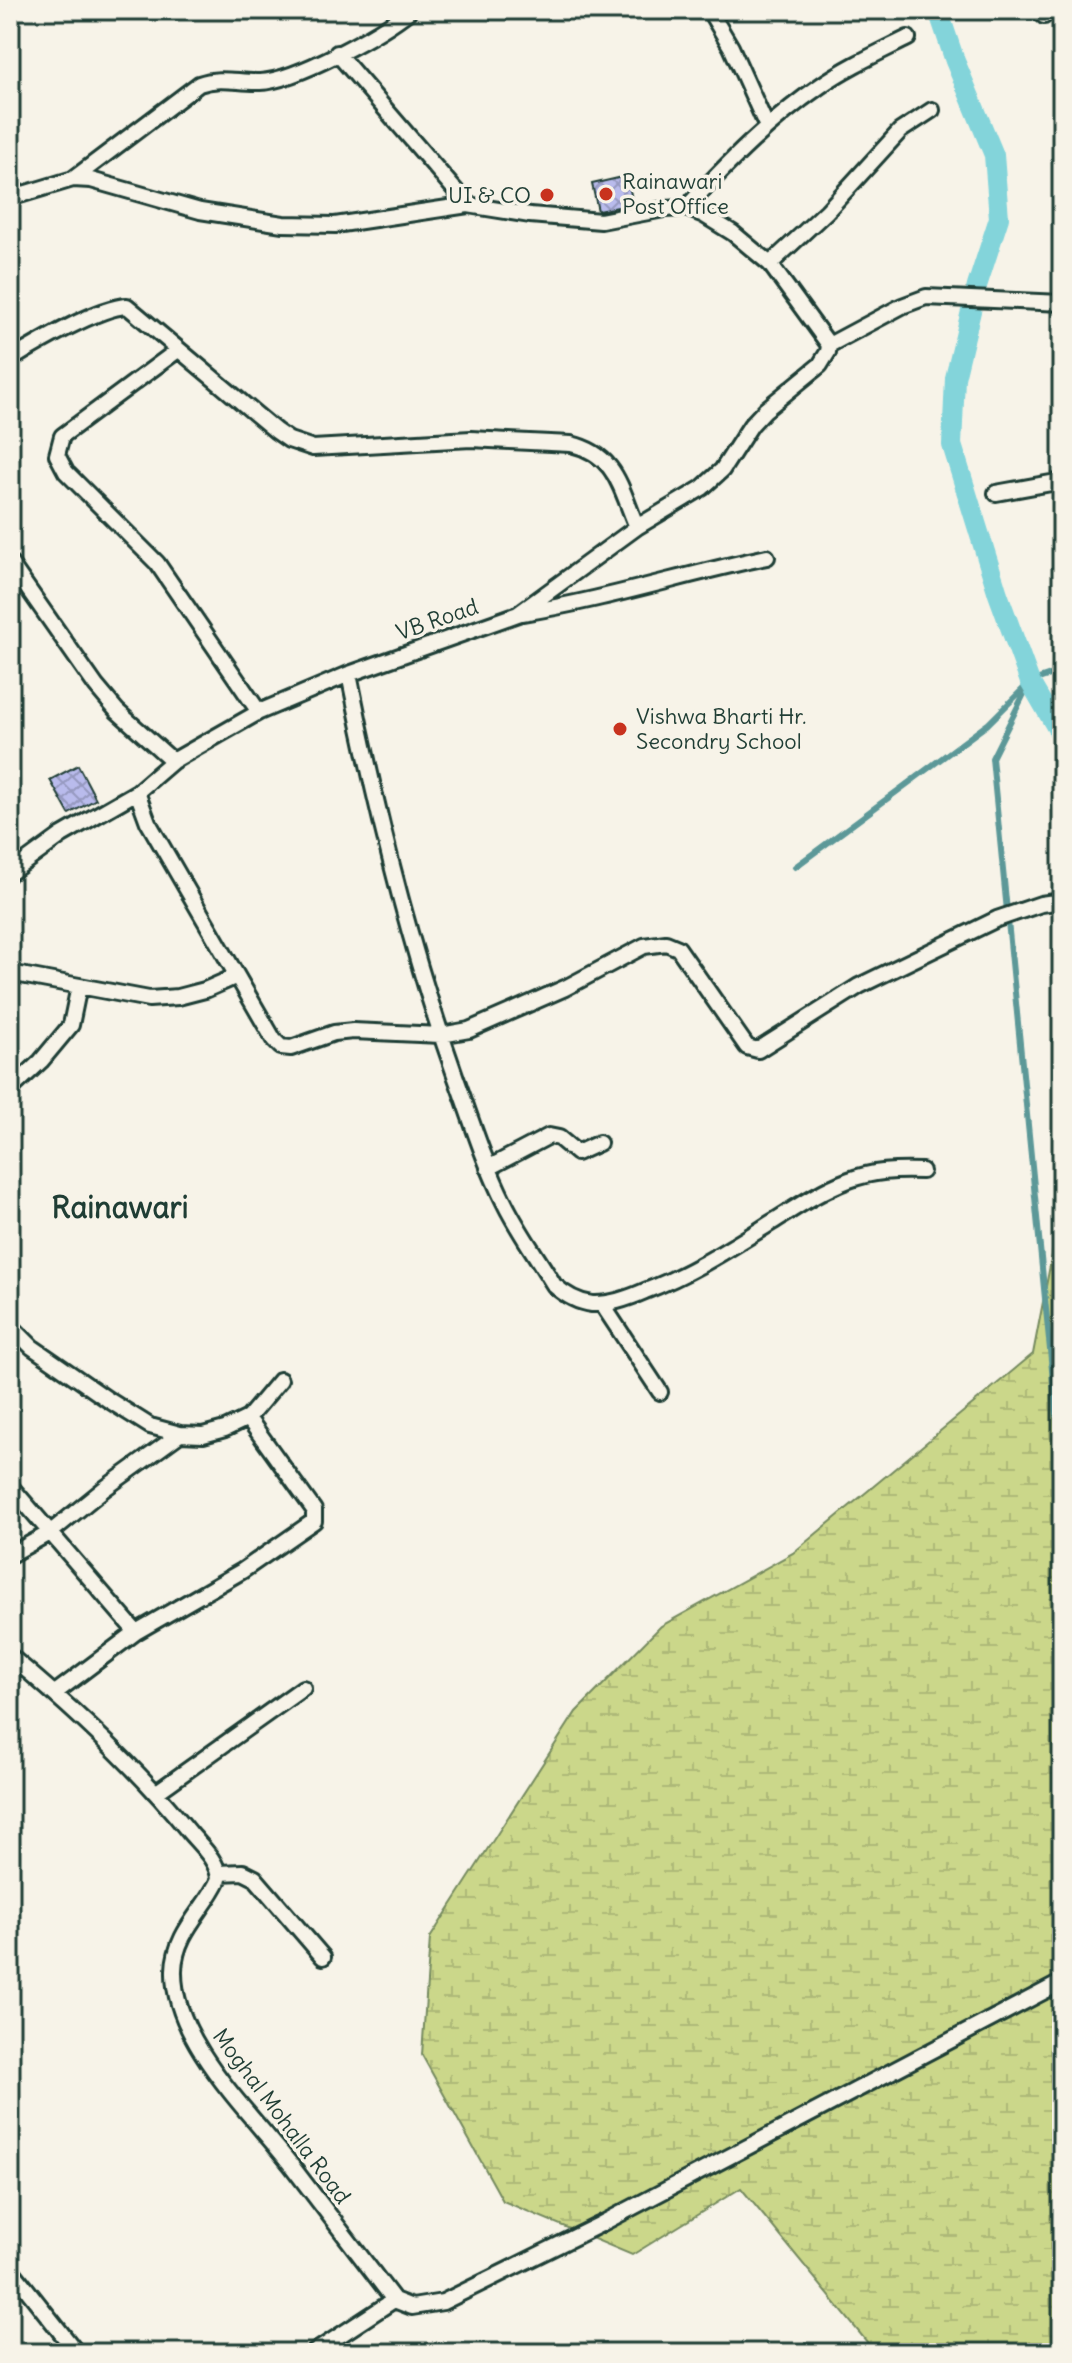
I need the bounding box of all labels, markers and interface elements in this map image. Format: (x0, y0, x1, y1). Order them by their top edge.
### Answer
place label: Rainawari Post Office (622, 167, 729, 220)
place label: UI & CO (448, 181, 531, 209)
marker: Rainawari Post Office (597, 185, 615, 203)
marker: UI & CO (538, 186, 556, 204)
street label: VB Road (392, 592, 482, 646)
place label: Vishwa Bharti Hr. Secondry School (636, 702, 807, 755)
marker: Vishwa Bharti Hr. Secondry School (611, 720, 629, 738)
district label: Rainawari (52, 1188, 188, 1226)
street label: Moghal Mohalla Road (207, 2023, 357, 2209)

